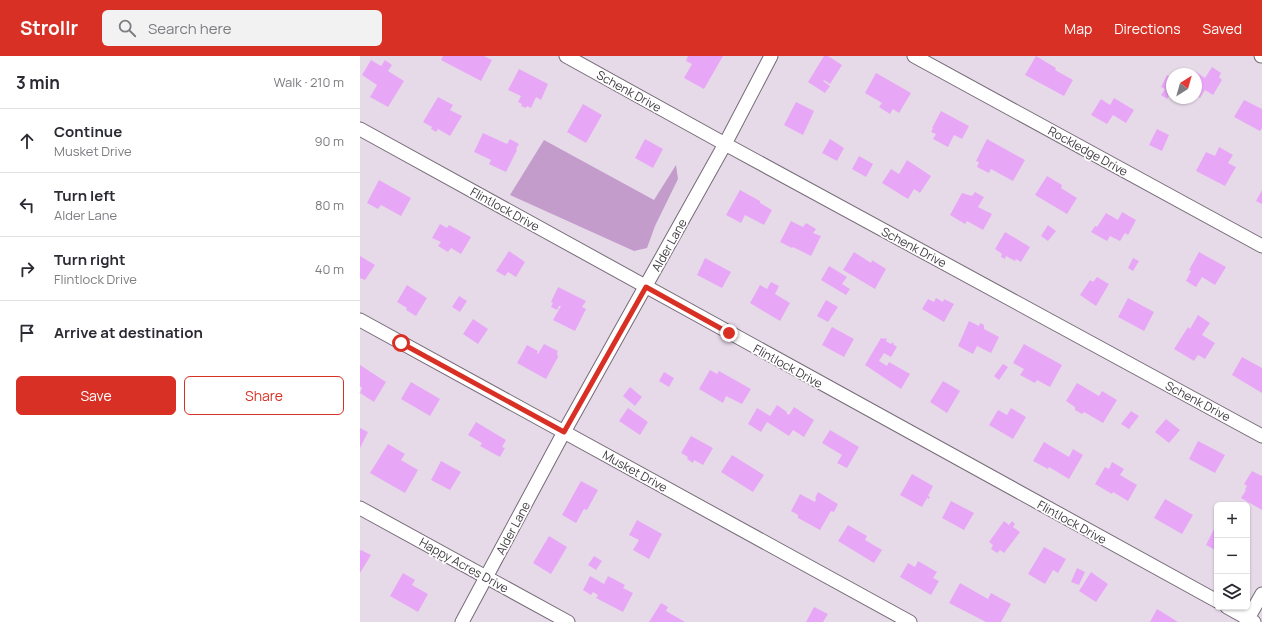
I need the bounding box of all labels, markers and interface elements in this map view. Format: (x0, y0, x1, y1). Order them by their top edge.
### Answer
search box (102, 10, 382, 46)
text: Strollr (20, 15, 78, 41)
icon: search (116, 17, 138, 39)
text: Search here (148, 18, 231, 39)
text: Map (1064, 19, 1092, 38)
text: Directions (1114, 19, 1181, 38)
text: Saved (1203, 19, 1242, 38)
street label: Schenk Drive (594, 66, 664, 116)
north arrow (1166, 68, 1202, 104)
text: 3 min (16, 71, 60, 94)
text: Walk · 210 m (274, 73, 344, 91)
text: Continue (54, 121, 122, 142)
street label: Rockledge Drive (1045, 122, 1131, 180)
icon: ahead (16, 130, 38, 152)
text: 90 m (314, 132, 344, 150)
text: Musket Drive (54, 142, 132, 160)
street label: Flintlock Drive (467, 183, 543, 235)
text: Turn left (54, 185, 116, 206)
icon: left (16, 194, 38, 216)
text: 80 m (315, 196, 344, 214)
text: Alder Lane (54, 206, 117, 224)
street label: Alder Lane (647, 215, 691, 275)
street label: Schenk Drive (878, 223, 950, 271)
text: Turn right (54, 249, 125, 270)
icon: right (16, 258, 38, 280)
text: 40 m (315, 260, 344, 278)
text: Flintlock Drive (54, 270, 137, 288)
icon: arrive (16, 322, 38, 344)
text: Arrive at destination (54, 322, 203, 343)
route end (720, 324, 738, 342)
route start (392, 334, 410, 352)
street label: Flintlock Drive (750, 340, 826, 392)
button: Save (16, 376, 176, 415)
button: Share (184, 376, 344, 415)
street label: Schenk Drive (1162, 377, 1234, 425)
street label: Musket Drive (600, 446, 670, 496)
street label: Flintlock Drive (1034, 496, 1110, 548)
street label: Alder Lane (492, 498, 534, 558)
map controls (1214, 502, 1250, 610)
button: + (1214, 502, 1250, 538)
street label: Happy Acres Drive (416, 533, 512, 597)
button: − (1214, 538, 1250, 574)
button: layers (1214, 574, 1250, 610)

